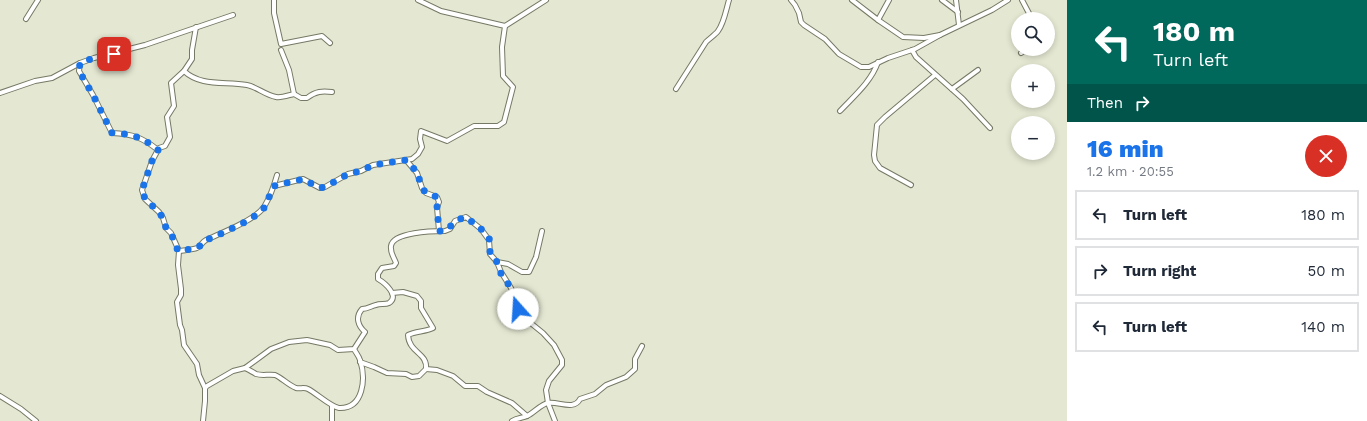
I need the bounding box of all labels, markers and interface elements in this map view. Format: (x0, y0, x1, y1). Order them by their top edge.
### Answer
map controls (1011, 12, 1055, 160)
button: search (1011, 12, 1055, 56)
text: 180 m (1153, 15, 1235, 48)
icon: left (1087, 16, 1139, 68)
pin (97, 37, 131, 71)
icon: arrive (103, 43, 125, 65)
text: Turn left (1153, 49, 1228, 70)
button: + (1011, 64, 1055, 108)
icon: right (1131, 92, 1153, 114)
text: Then (1087, 94, 1123, 112)
button: − (1011, 116, 1055, 160)
text: 16 min (1087, 135, 1164, 163)
button: close (1305, 135, 1347, 177)
text: 1.2 km · 20:55 (1087, 164, 1174, 179)
icon: left (1089, 204, 1111, 226)
text: Turn left (1123, 206, 1187, 224)
text: 180 m (1301, 206, 1345, 224)
icon: right (1089, 260, 1111, 282)
text: Turn right (1123, 262, 1196, 280)
text: 50 m (1308, 262, 1345, 280)
position arrow (497, 288, 539, 330)
icon: left (1089, 316, 1111, 338)
text: Turn left (1123, 318, 1187, 336)
text: 140 m (1301, 318, 1345, 336)

